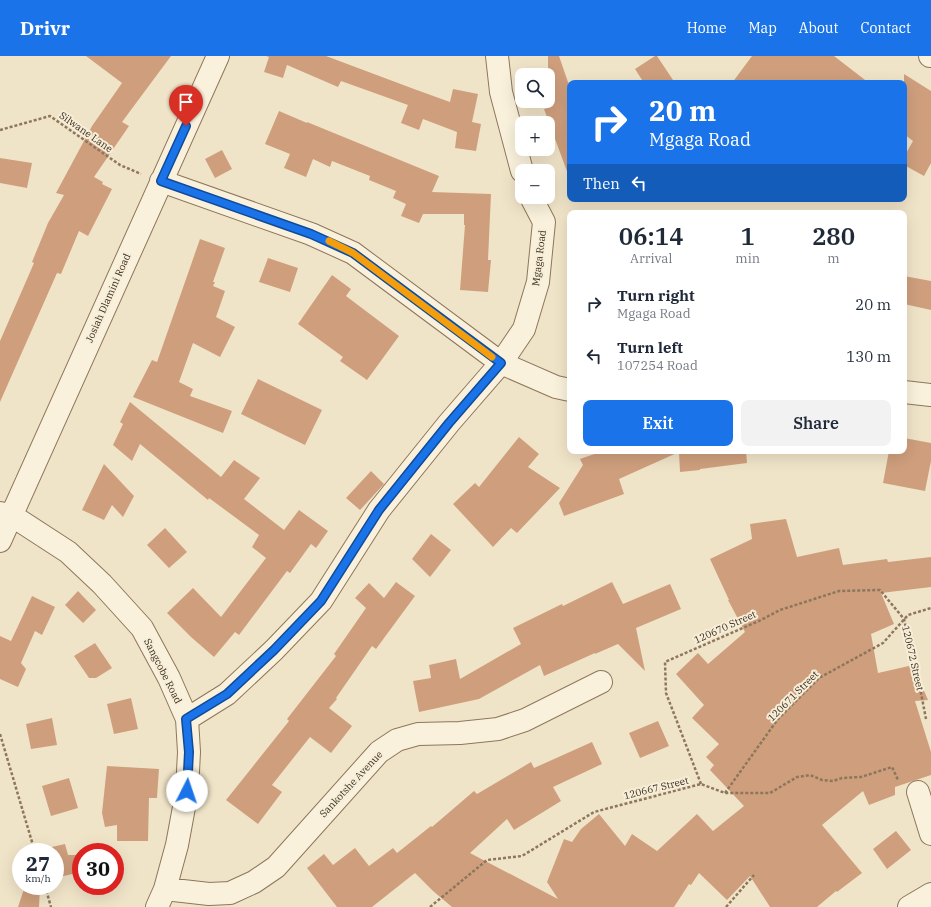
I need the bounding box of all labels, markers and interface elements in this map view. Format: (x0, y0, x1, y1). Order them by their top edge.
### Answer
text: Drivr (20, 16, 70, 40)
text: Home (687, 19, 726, 37)
text: Map (748, 19, 777, 37)
text: About (799, 19, 838, 37)
text: Contact (860, 19, 911, 37)
map controls (515, 68, 555, 204)
button: search (515, 68, 555, 108)
pin (169, 85, 203, 126)
icon: arrive (175, 91, 197, 113)
text: 20 m (649, 92, 716, 129)
icon: right (583, 96, 635, 148)
street label: Silwane Lane (57, 109, 115, 155)
button: + (515, 116, 555, 156)
text: Mgaga Road (649, 128, 751, 151)
button: − (515, 164, 555, 204)
icon: left (628, 172, 650, 194)
text: Then (583, 174, 620, 193)
text: 06:14 (619, 220, 684, 252)
text: 1 (741, 220, 755, 252)
text: 280 (812, 220, 855, 252)
street label: Mgaga Road (529, 229, 549, 287)
text: Arrival (630, 250, 672, 267)
text: min (735, 250, 760, 267)
text: m (827, 250, 840, 267)
street label: Josiah Dlamini Road (83, 251, 133, 345)
text: Turn right (617, 286, 695, 305)
icon: right (583, 293, 605, 315)
text: 20 m (855, 295, 891, 314)
text: Mgaga Road (617, 305, 691, 322)
text: Turn left (617, 338, 683, 357)
icon: left (583, 345, 605, 367)
text: 130 m (846, 347, 891, 366)
text: 107254 Road (617, 357, 698, 374)
button: Exit (583, 400, 733, 446)
button: Share (741, 400, 891, 446)
street label: 120670 Street (692, 607, 758, 646)
street label: 120672 Street (899, 624, 927, 692)
street label: Sangcobe Road (141, 636, 185, 706)
street label: 120671 Street (765, 668, 821, 724)
street label: Sankotshe Avenue (317, 748, 385, 820)
position arrow (166, 770, 208, 812)
street label: 120667 Street (622, 774, 690, 802)
speed limit sign: 30 (72, 843, 124, 895)
text: 27 (26, 850, 50, 877)
text: km/h (25, 872, 51, 885)

